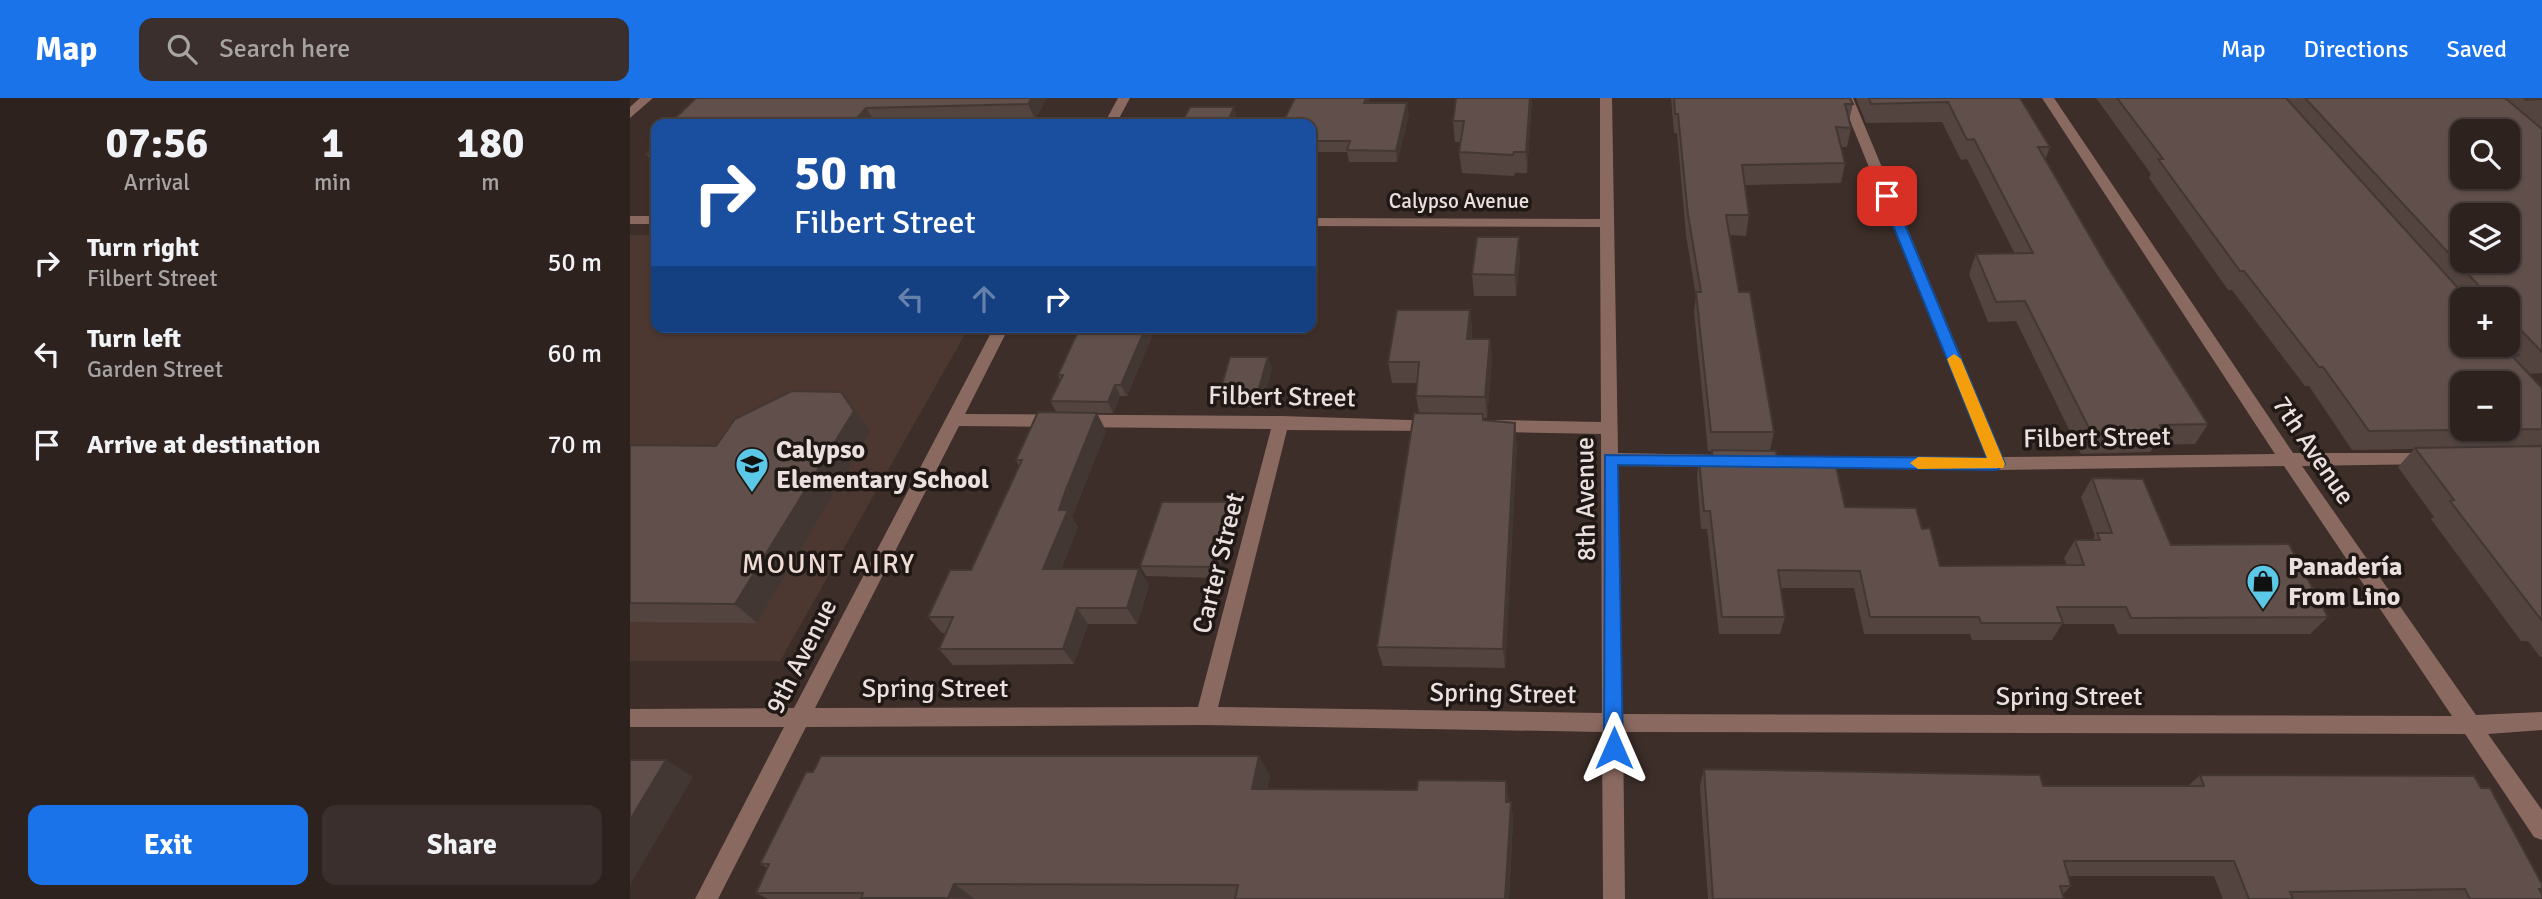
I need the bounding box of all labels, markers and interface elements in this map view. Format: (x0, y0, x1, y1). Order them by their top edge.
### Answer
search box (139, 18, 629, 81)
text: Map (35, 29, 97, 70)
icon: search (163, 30, 201, 68)
text: Search here (219, 33, 350, 65)
text: Map (2221, 34, 2266, 64)
text: Directions (2304, 34, 2409, 64)
text: Saved (2447, 34, 2507, 64)
text: 07:56 (105, 118, 209, 169)
text: 1 (321, 118, 344, 169)
text: 180 (456, 118, 525, 169)
map controls (2450, 119, 2520, 441)
button: search (2450, 119, 2520, 189)
text: 50 m (794, 143, 897, 203)
icon: right (679, 147, 770, 238)
pin (1857, 166, 1917, 226)
text: Arrival (124, 168, 190, 197)
text: min (314, 168, 351, 197)
text: m (481, 168, 500, 197)
icon: arrive (1868, 177, 1906, 215)
street label: Calypso Avenue (1389, 188, 1529, 214)
text: Filbert Street (794, 203, 976, 242)
button: layers (2450, 203, 2520, 273)
text: Turn right (87, 232, 199, 264)
icon: right (28, 244, 66, 282)
text: 50 m (547, 247, 602, 279)
text: Filbert Street (87, 264, 218, 293)
icon: left (892, 280, 930, 318)
icon: ahead (965, 280, 1003, 318)
icon: right (1038, 280, 1076, 318)
button: + (2450, 287, 2520, 357)
text: Turn left (87, 323, 181, 355)
icon: left (28, 335, 66, 373)
text: 60 m (547, 338, 602, 370)
text: Garden Street (87, 355, 223, 384)
button: − (2450, 371, 2520, 441)
street label: Filbert Street (1208, 380, 1356, 414)
street label: 7th Avenue (2265, 390, 2361, 511)
street label: Filbert Street (2023, 421, 2171, 455)
icon: arrive (28, 426, 66, 464)
text: Arrive at destination (87, 429, 320, 461)
text: 70 m (547, 429, 602, 461)
place label: Calypso Elementary School (776, 434, 989, 496)
street label: 8th Avenue (1569, 437, 1603, 561)
school or university icon: Calypso Elementary School (733, 445, 771, 494)
street label: Carter Street (1186, 490, 1252, 637)
district label: MOUNT AIRY (742, 547, 916, 581)
place label: Panadería From Lino (2288, 551, 2402, 613)
shop icon: Panadería From Lino (2244, 562, 2282, 611)
street label: 9th Avenue (759, 594, 844, 719)
street label: Spring Street (862, 673, 1008, 705)
street label: Spring Street (1429, 677, 1577, 711)
street label: Spring Street (1996, 681, 2142, 713)
position arrow (1577, 711, 1651, 785)
button: Exit (28, 805, 308, 885)
button: Share (322, 805, 602, 885)

